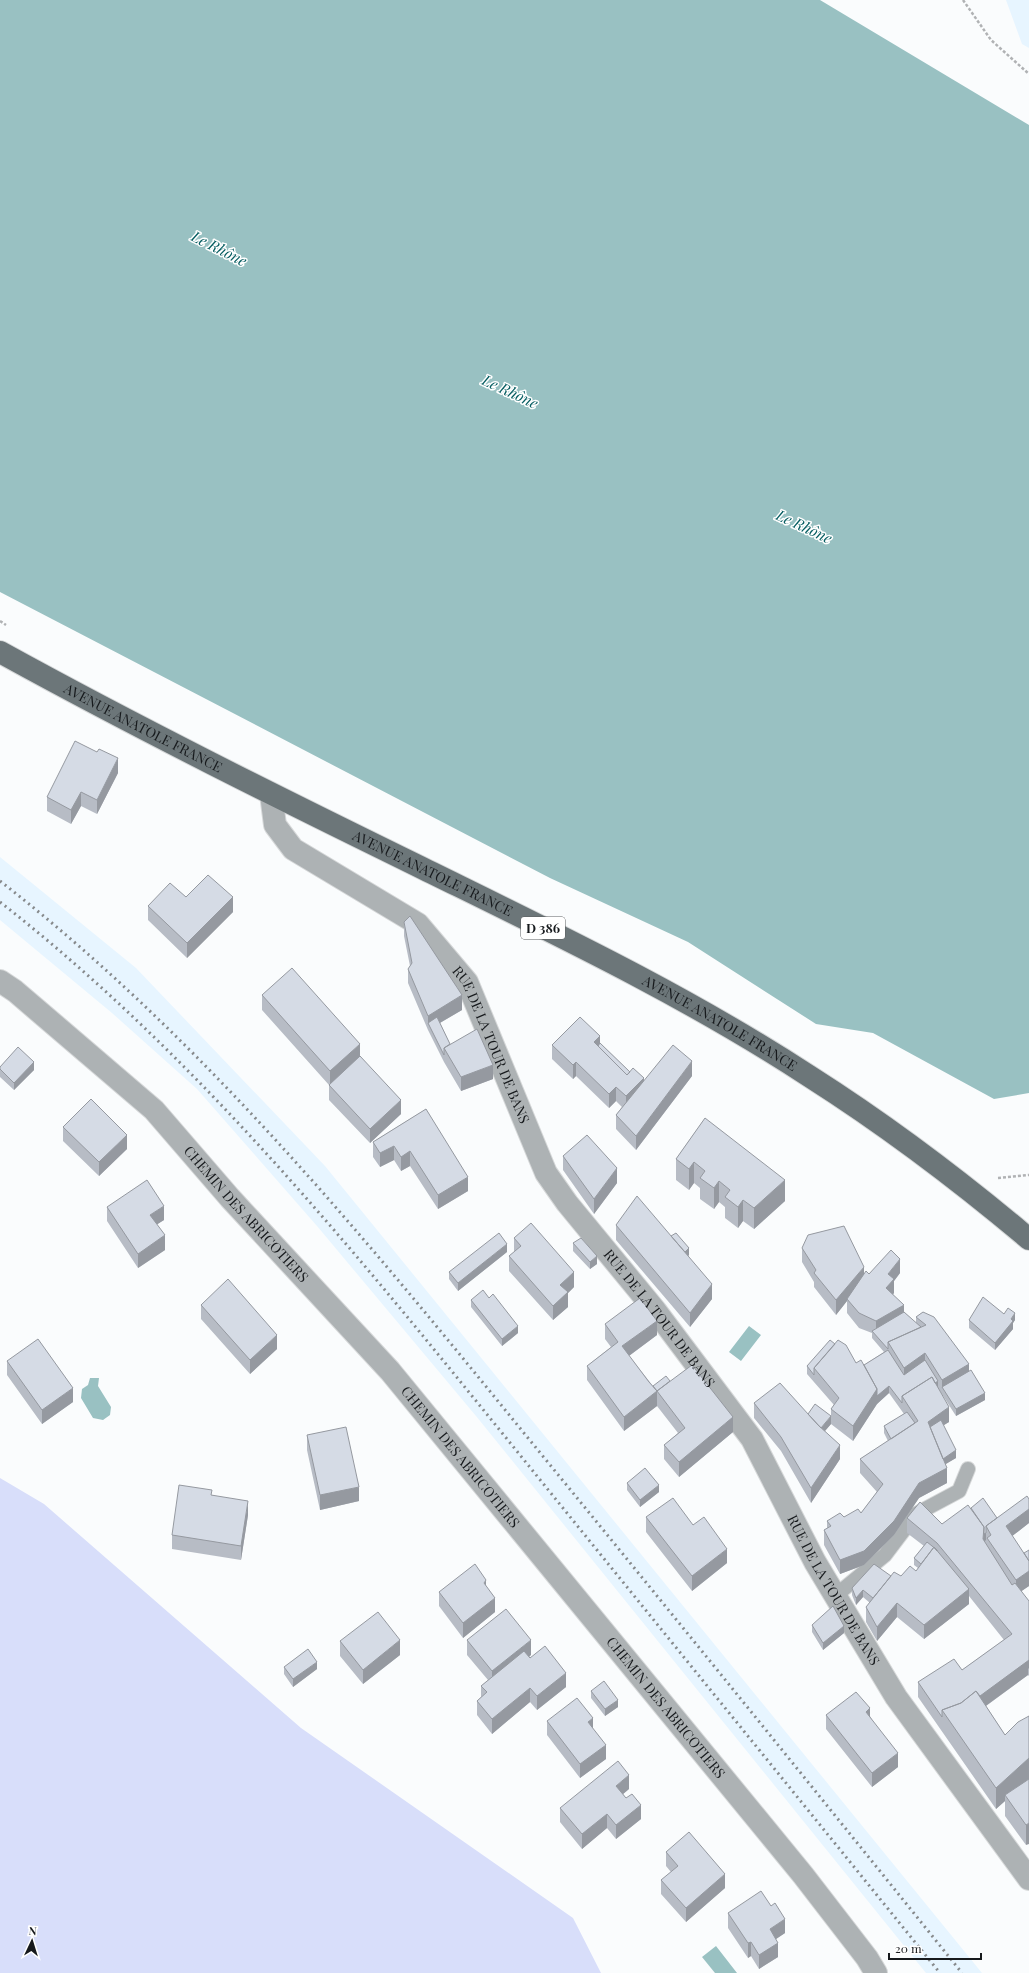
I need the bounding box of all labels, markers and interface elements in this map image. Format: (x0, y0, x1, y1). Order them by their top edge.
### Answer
water label: Le Rhône (188, 225, 251, 271)
water label: Le Rhône (478, 369, 542, 413)
water label: Le Rhône (772, 504, 836, 548)
street label: AVENUE ANATOLE FRANCE (60, 678, 226, 776)
street label: AVENUE ANATOLE FRANCE (349, 825, 516, 920)
road number: D 386 (521, 917, 565, 939)
street label: RUE DE LA TOUR DE BANS (448, 962, 534, 1126)
street label: AVENUE ANATOLE FRANCE (639, 970, 801, 1075)
street label: CHEMIN DES ABRICOTIERS (180, 1141, 313, 1286)
street label: RUE DE LA TOUR DE BANS (600, 1245, 720, 1391)
street label: CHEMIN DES ABRICOTIERS (397, 1382, 524, 1531)
street label: RUE DE LA TOUR DE BANS (783, 1511, 885, 1669)
street label: CHEMIN DES ABRICOTIERS (602, 1632, 730, 1782)
north arrow (12, 1921, 52, 1961)
text: N (28, 1923, 37, 1938)
scale bar (889, 1935, 981, 1961)
text: 20 m (895, 1940, 922, 1956)

